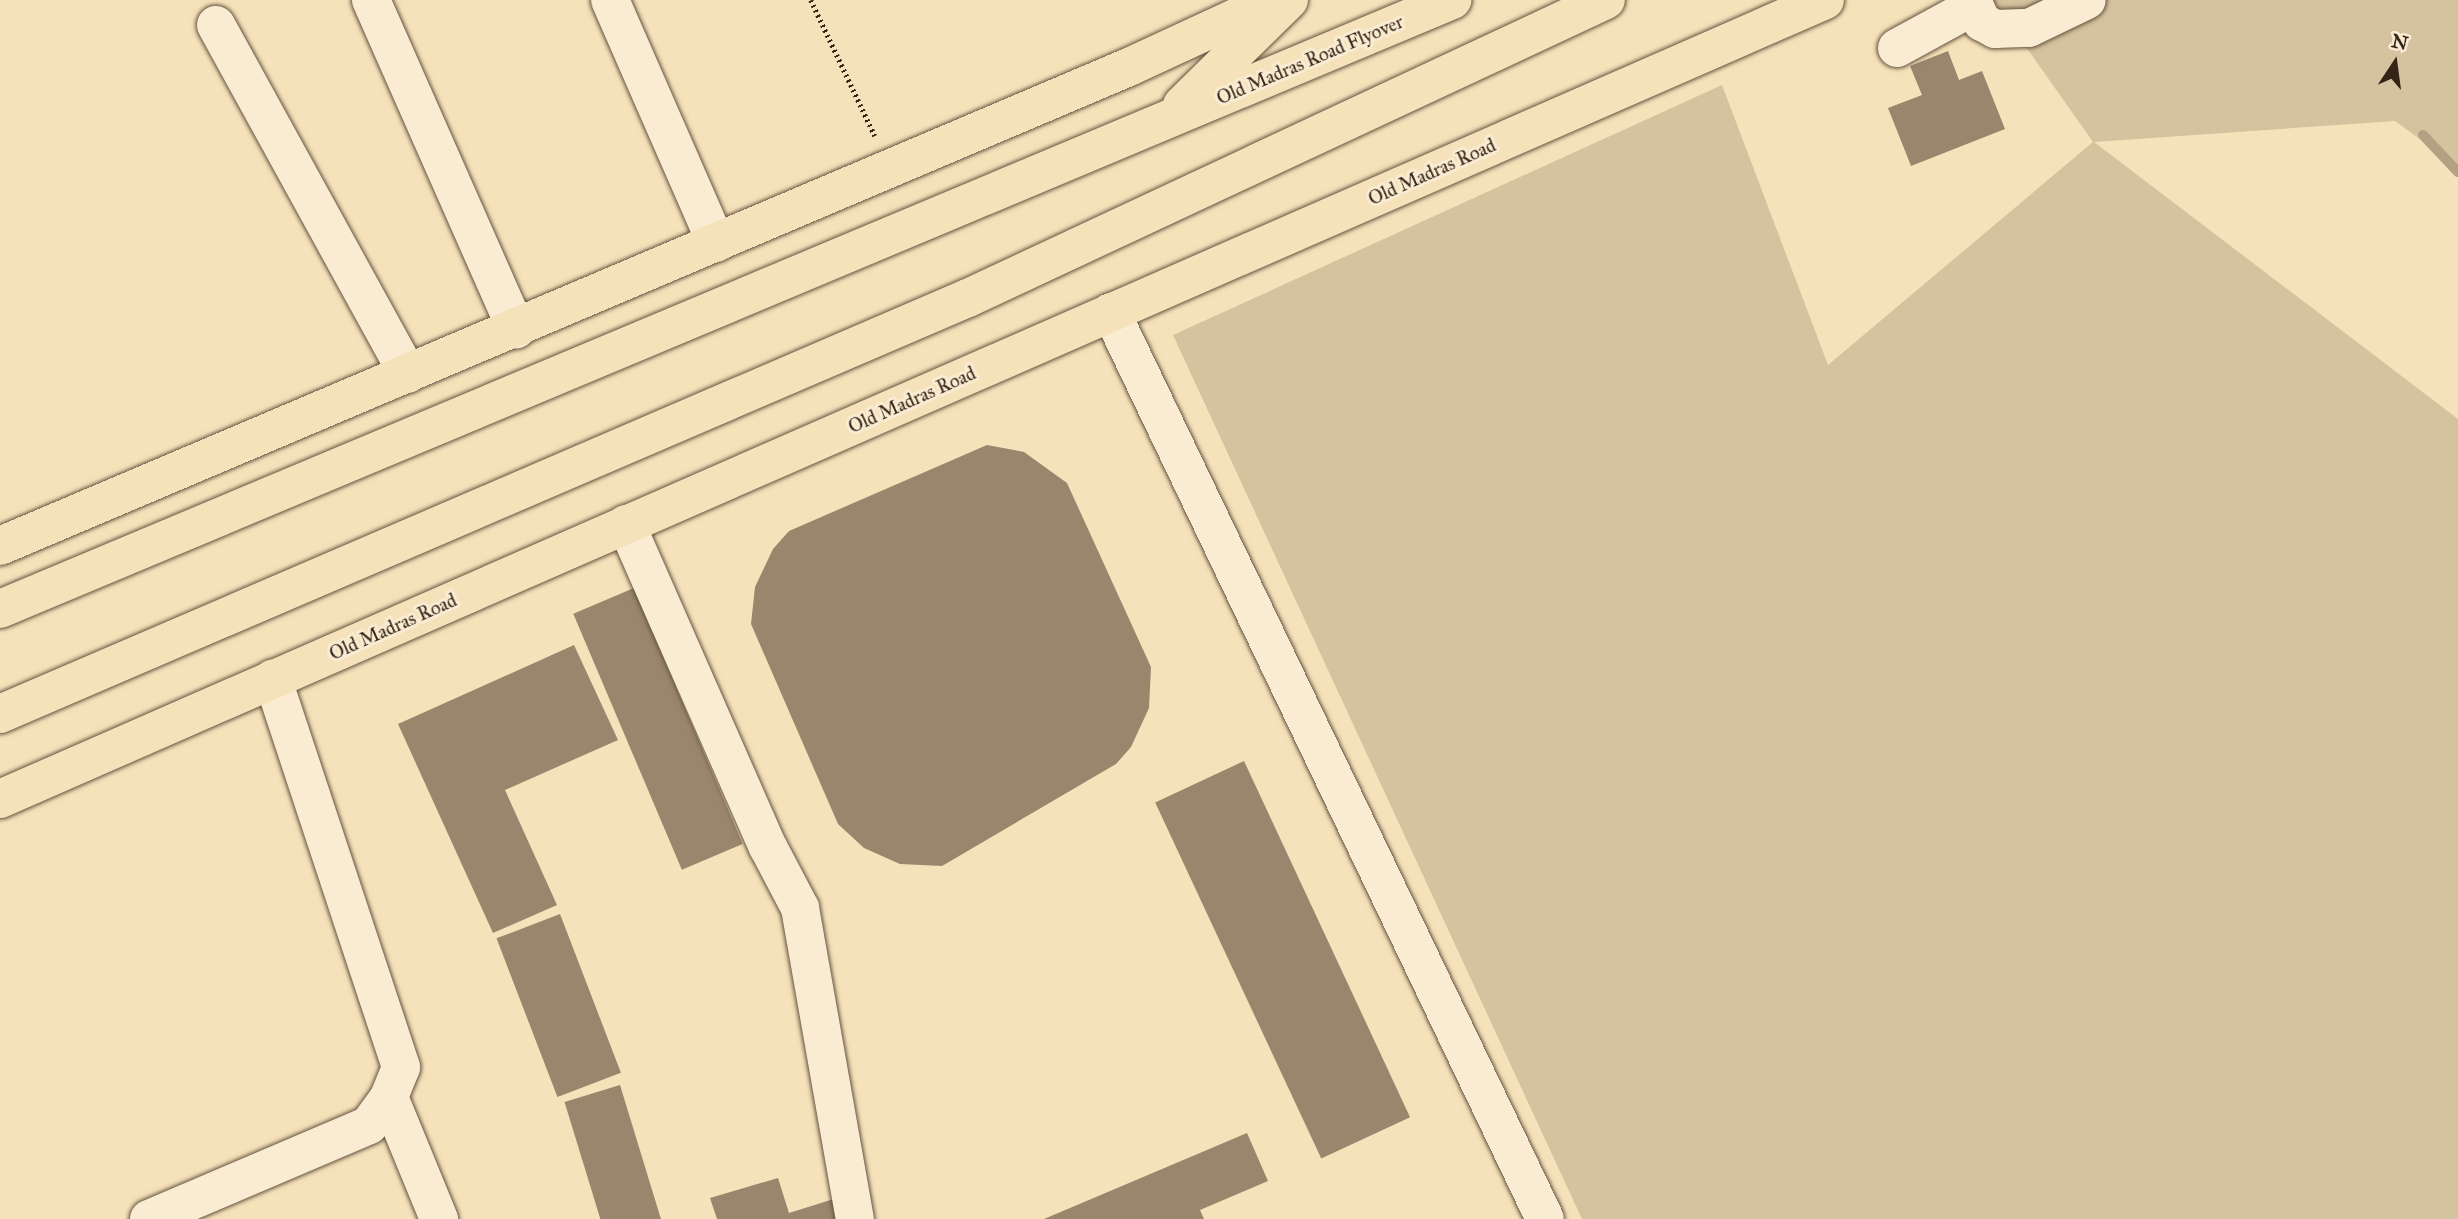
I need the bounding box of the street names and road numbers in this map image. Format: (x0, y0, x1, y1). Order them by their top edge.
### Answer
street label: Old Madras Road Flyover (1213, 10, 1407, 110)
street label: Old Madras Road (1365, 134, 1499, 210)
street label: Old Madras Road (845, 362, 979, 438)
street label: Old Madras Road (326, 589, 460, 665)

